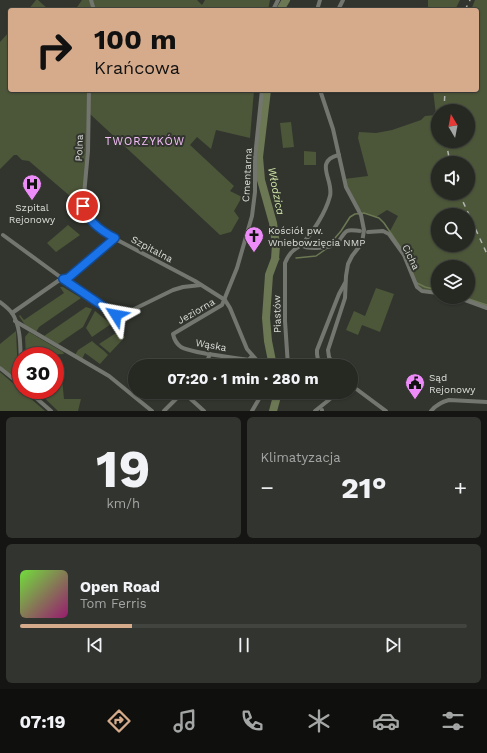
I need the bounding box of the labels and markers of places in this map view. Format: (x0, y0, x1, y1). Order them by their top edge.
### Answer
hospital icon: Szpital Rejonowy (21, 173, 43, 201)
pin (66, 189, 100, 223)
place label: Szpital Rejonowy (9, 202, 56, 225)
church icon: Kościół pw. Wniebowzięcia NMP (243, 225, 265, 253)
place label: Kościół pw. Wniebowzięcia NMP (268, 225, 365, 248)
public building icon: Sąd Rejonowy (404, 372, 426, 400)
place label: Sąd Rejonowy (429, 372, 476, 395)

